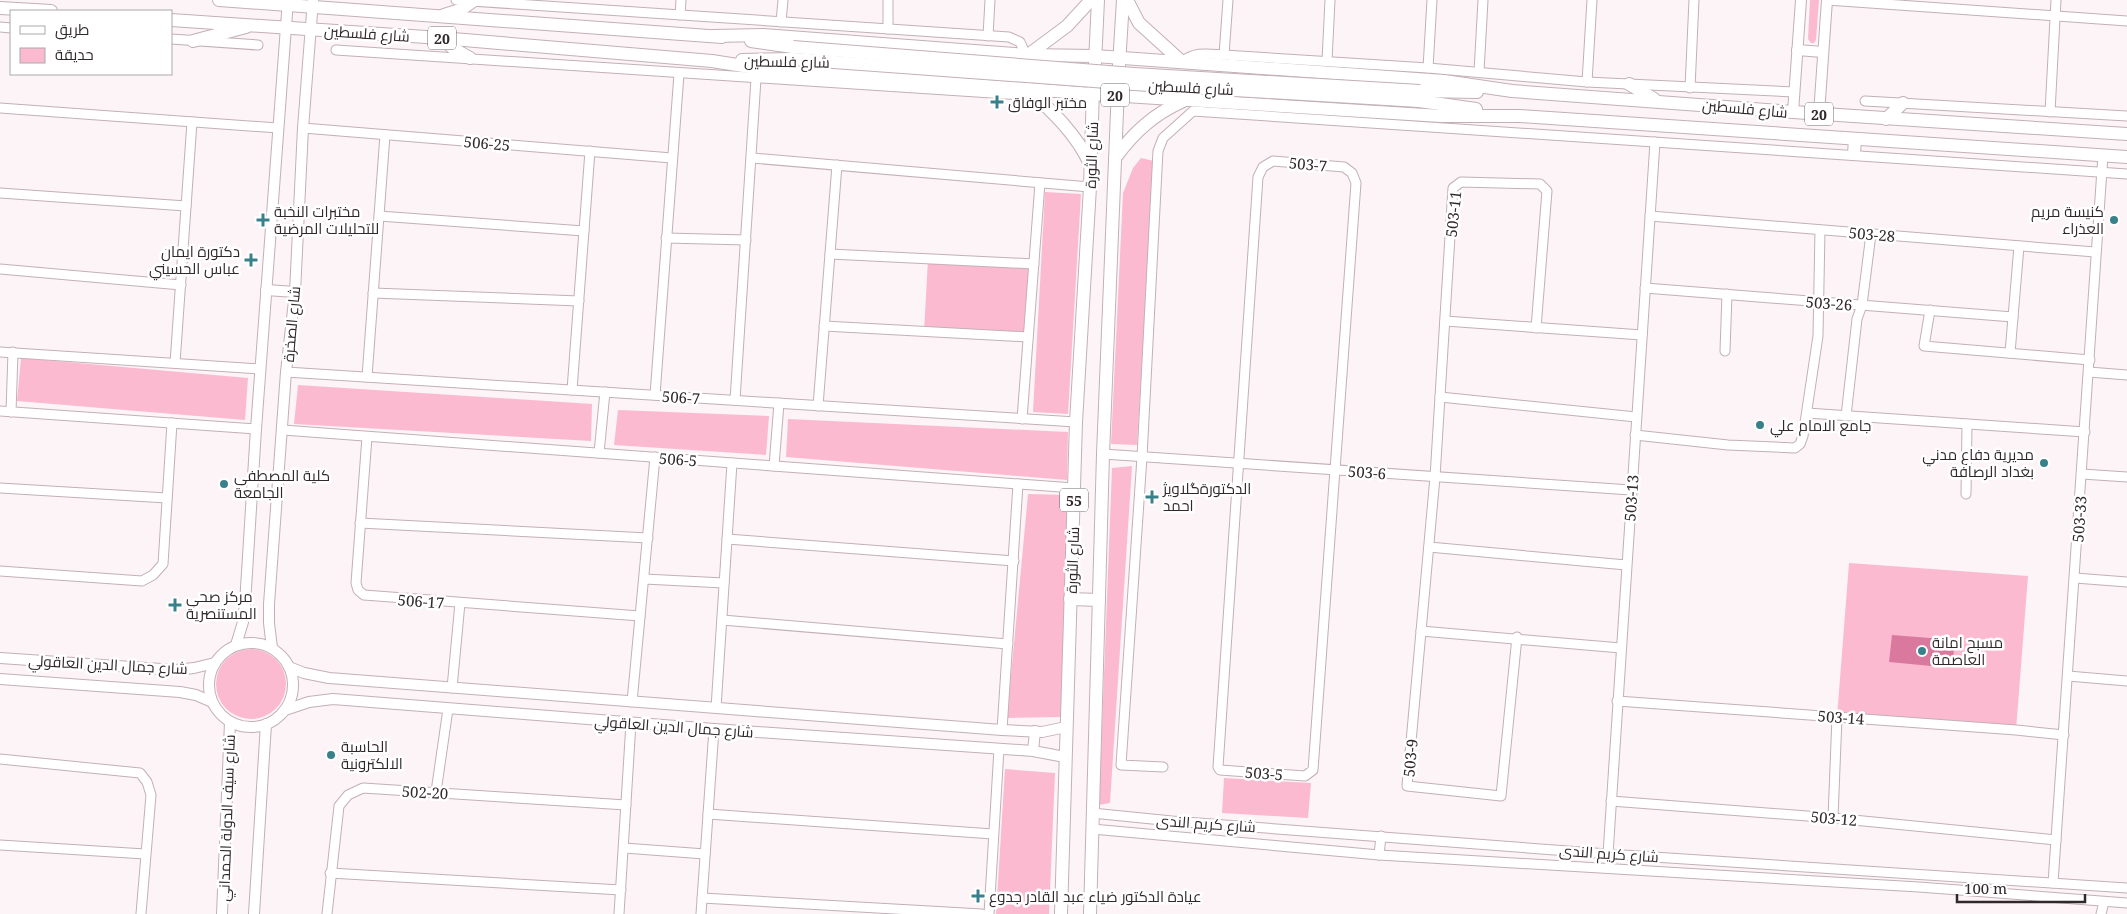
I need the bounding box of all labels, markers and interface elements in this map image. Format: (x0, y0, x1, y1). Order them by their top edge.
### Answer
legend (10, 10, 172, 75)
text: طريق (55, 19, 89, 40)
street label: شارع فلسطين (323, 20, 410, 48)
road number: 20 (428, 26, 456, 49)
text: حديقة (55, 44, 94, 64)
street label: شارع فلسطين (744, 50, 830, 74)
street label: شارع فلسطين (1148, 75, 1234, 101)
road number: 20 (1101, 84, 1129, 106)
place label: مختبر الوفاق (1008, 92, 1087, 113)
street label: شارع فلسطين (1701, 94, 1789, 124)
marker: مختبر الوفاق (990, 95, 1004, 109)
road number: 20 (1805, 102, 1833, 126)
street label: شارع الثورة (1080, 121, 1104, 189)
street label: 506-25 (463, 131, 511, 155)
street label: 503-7 (1288, 152, 1328, 176)
street label: 503-11 (1441, 190, 1465, 238)
place label: مختبرات النخبة للتحليلات المرضية (274, 201, 379, 238)
place label: كنيسة مريم العذراء (2031, 201, 2104, 238)
marker: مختبرات النخبة للتحليلات المرضية (256, 213, 270, 227)
marker: كنيسة مريم العذراء (2108, 214, 2120, 226)
street label: 503-28 (1848, 222, 1896, 246)
place label: دكتورة ايمان عباس الحسيني (149, 241, 240, 281)
marker: دكتورة ايمان عباس الحسيني (244, 253, 258, 267)
street label: شارع الصخرة (278, 285, 306, 363)
street label: 503-26 (1805, 291, 1853, 315)
street label: 506-7 (661, 386, 701, 408)
place label: جامع الامام علي (1770, 415, 1871, 438)
marker: جامع الامام علي (1754, 419, 1766, 431)
place label: مديرية دفاع مدني بغداد الرصافة (1922, 444, 2034, 481)
street label: 506-5 (658, 448, 698, 470)
marker: مديرية دفاع مدني بغداد الرصافة (2038, 457, 2050, 469)
street label: 503-6 (1347, 461, 1387, 483)
place label: كلية المصطفى الجامعة (234, 465, 330, 502)
street label: 503-13 (1619, 474, 1643, 522)
marker: كلية المصطفى الجامعة (218, 478, 230, 490)
place label: الدكتورةگلاويژ احمد (1162, 478, 1251, 515)
road number: 55 (1060, 488, 1088, 512)
marker: الدكتورةگلاويژ احمد (1145, 490, 1159, 504)
street label: 503-33 (2067, 495, 2091, 543)
street label: شارع الثورة (1061, 526, 1085, 594)
place label: مركز صحي المستنصرية (186, 586, 257, 623)
street label: 506-17 (397, 589, 445, 613)
marker: مركز صحي المستنصرية (168, 598, 182, 612)
place label: مسبح امانة العاصمة (1932, 632, 2003, 669)
marker: مسبح امانة العاصمة (1916, 645, 1928, 657)
street label: شارع جمال الدين العاقولي (28, 650, 188, 681)
street label: 503-14 (1817, 705, 1866, 729)
street label: شارع جمال الدين العاقولي (594, 710, 754, 745)
street label: شارع سيف الدولة الحمداني (213, 734, 242, 902)
place label: الحاسبة الالكترونية (341, 736, 403, 773)
street label: 503-9 (1398, 738, 1422, 778)
marker: الحاسبة الالكترونية (325, 749, 337, 761)
street label: 503-5 (1244, 762, 1284, 784)
street label: 502-20 (401, 781, 449, 803)
street label: 503-12 (1810, 806, 1858, 830)
street label: شارع كريم الندى (1155, 810, 1257, 838)
street label: شارع كريم الندى (1558, 840, 1660, 868)
scale bar (1957, 872, 2084, 904)
text: 100 m (1964, 878, 2007, 898)
place label: عيادة الدكتور ضياء عبد القادر جدوع (989, 886, 1202, 908)
marker: عيادة الدكتور ضياء عبد القادر جدوع (971, 889, 985, 903)

